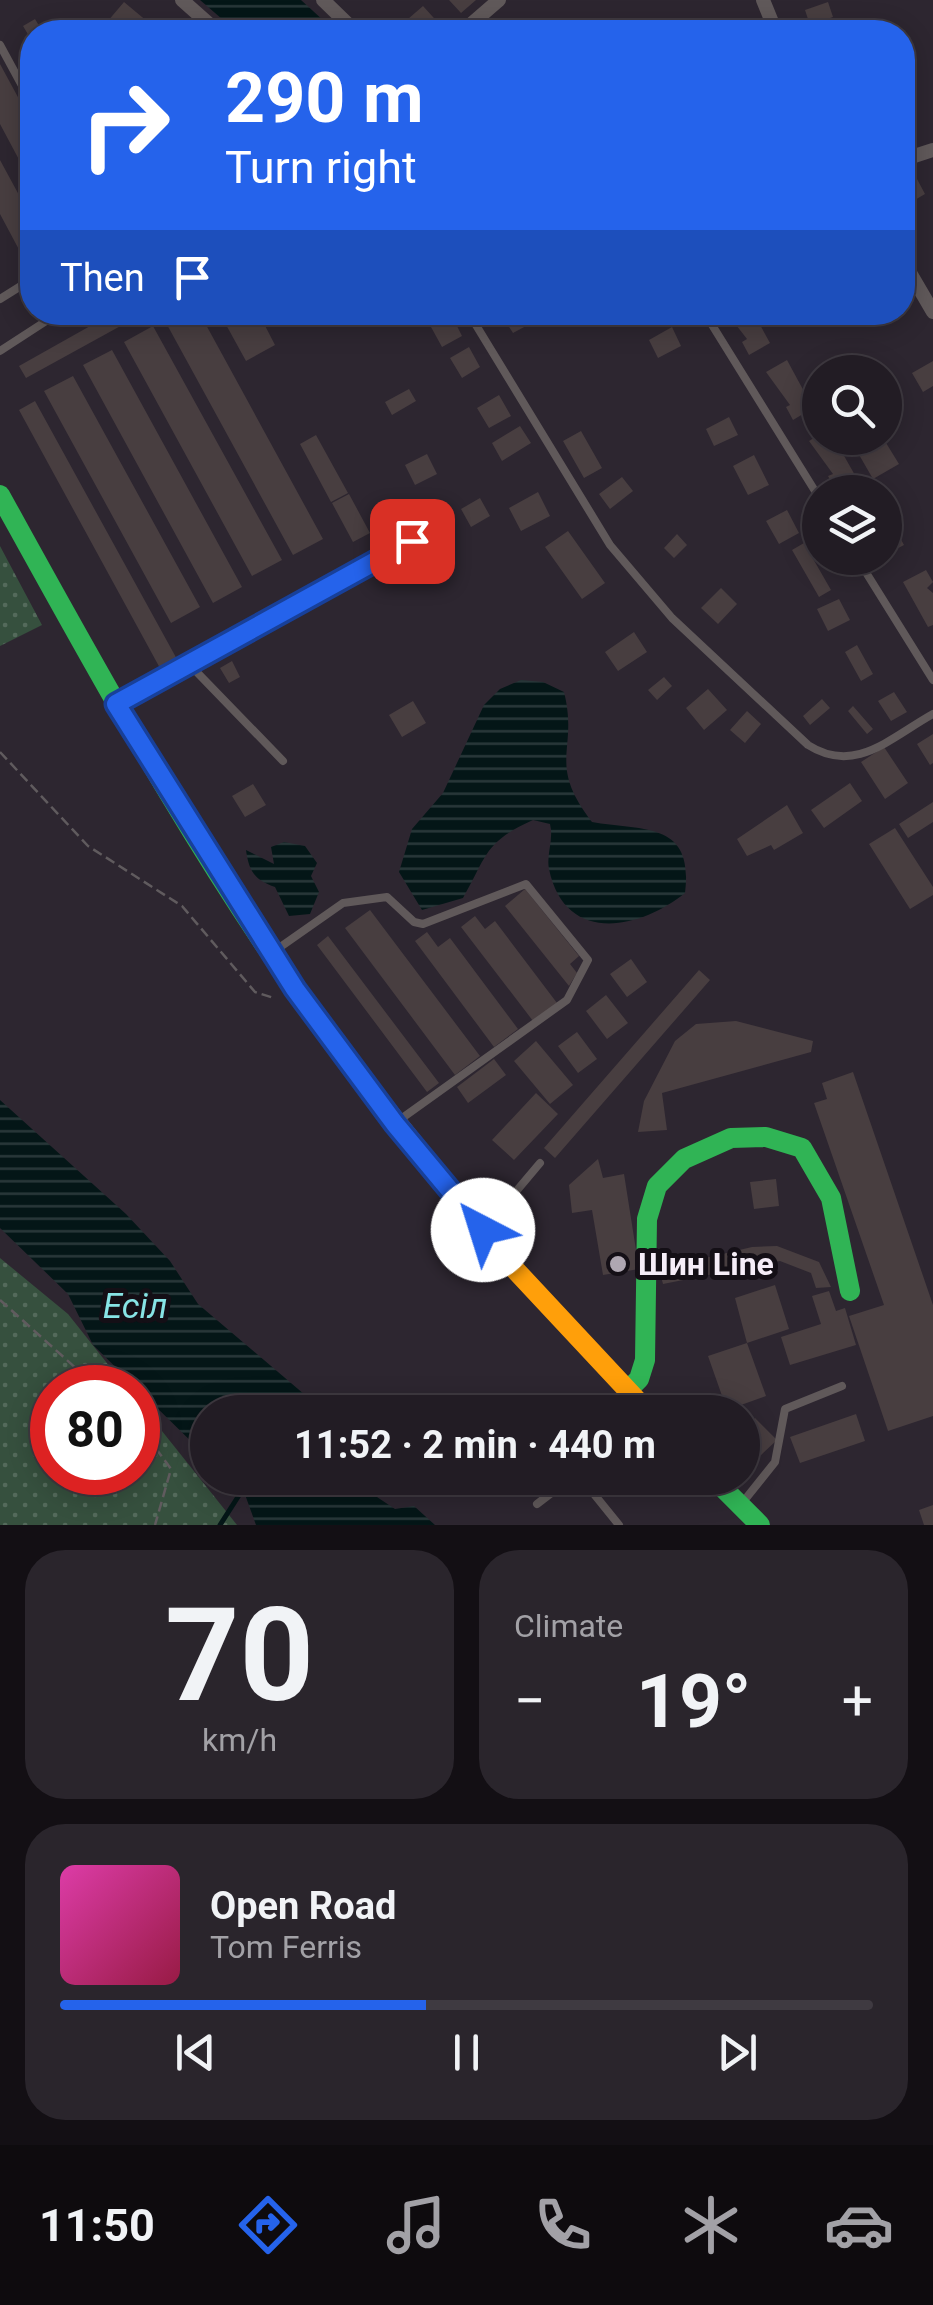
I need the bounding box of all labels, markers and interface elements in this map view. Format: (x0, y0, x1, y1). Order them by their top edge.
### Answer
text: 290 m (225, 57, 424, 139)
icon: right (60, 60, 190, 190)
text: Turn right (225, 141, 417, 194)
icon: arrive (165, 250, 220, 305)
text: Then (60, 256, 145, 300)
map controls (802, 355, 902, 575)
button: search (802, 355, 902, 455)
button: layers (802, 475, 902, 575)
pin (370, 499, 455, 584)
icon: arrive (385, 514, 440, 569)
position arrow (431, 1178, 535, 1282)
place label: Шин Line (638, 1245, 774, 1283)
marker: Шин Line (607, 1253, 629, 1275)
water label: Есіл (103, 1286, 167, 1327)
speed limit sign: 80 (30, 1365, 160, 1495)
text: 11:52 · 2 min · 440 m (294, 1423, 656, 1467)
text: 70 (165, 1579, 314, 1732)
text: Climate (514, 1607, 623, 1645)
text: 19° (636, 1657, 751, 1745)
text: − (514, 1669, 545, 1733)
text: + (842, 1669, 873, 1733)
text: km/h (202, 1721, 277, 1759)
text: Open Road (210, 1884, 396, 1928)
text: Tom Ferris (210, 1928, 362, 1966)
icon: previous (168, 2025, 223, 2080)
icon: pause (439, 2025, 494, 2080)
icon: next (710, 2025, 765, 2080)
icon: directions (233, 2190, 303, 2260)
icon: music (381, 2190, 451, 2260)
icon: phone (528, 2190, 598, 2260)
icon: climate (676, 2190, 746, 2260)
icon: car (824, 2190, 894, 2260)
text: 11:50 (39, 2199, 155, 2252)

